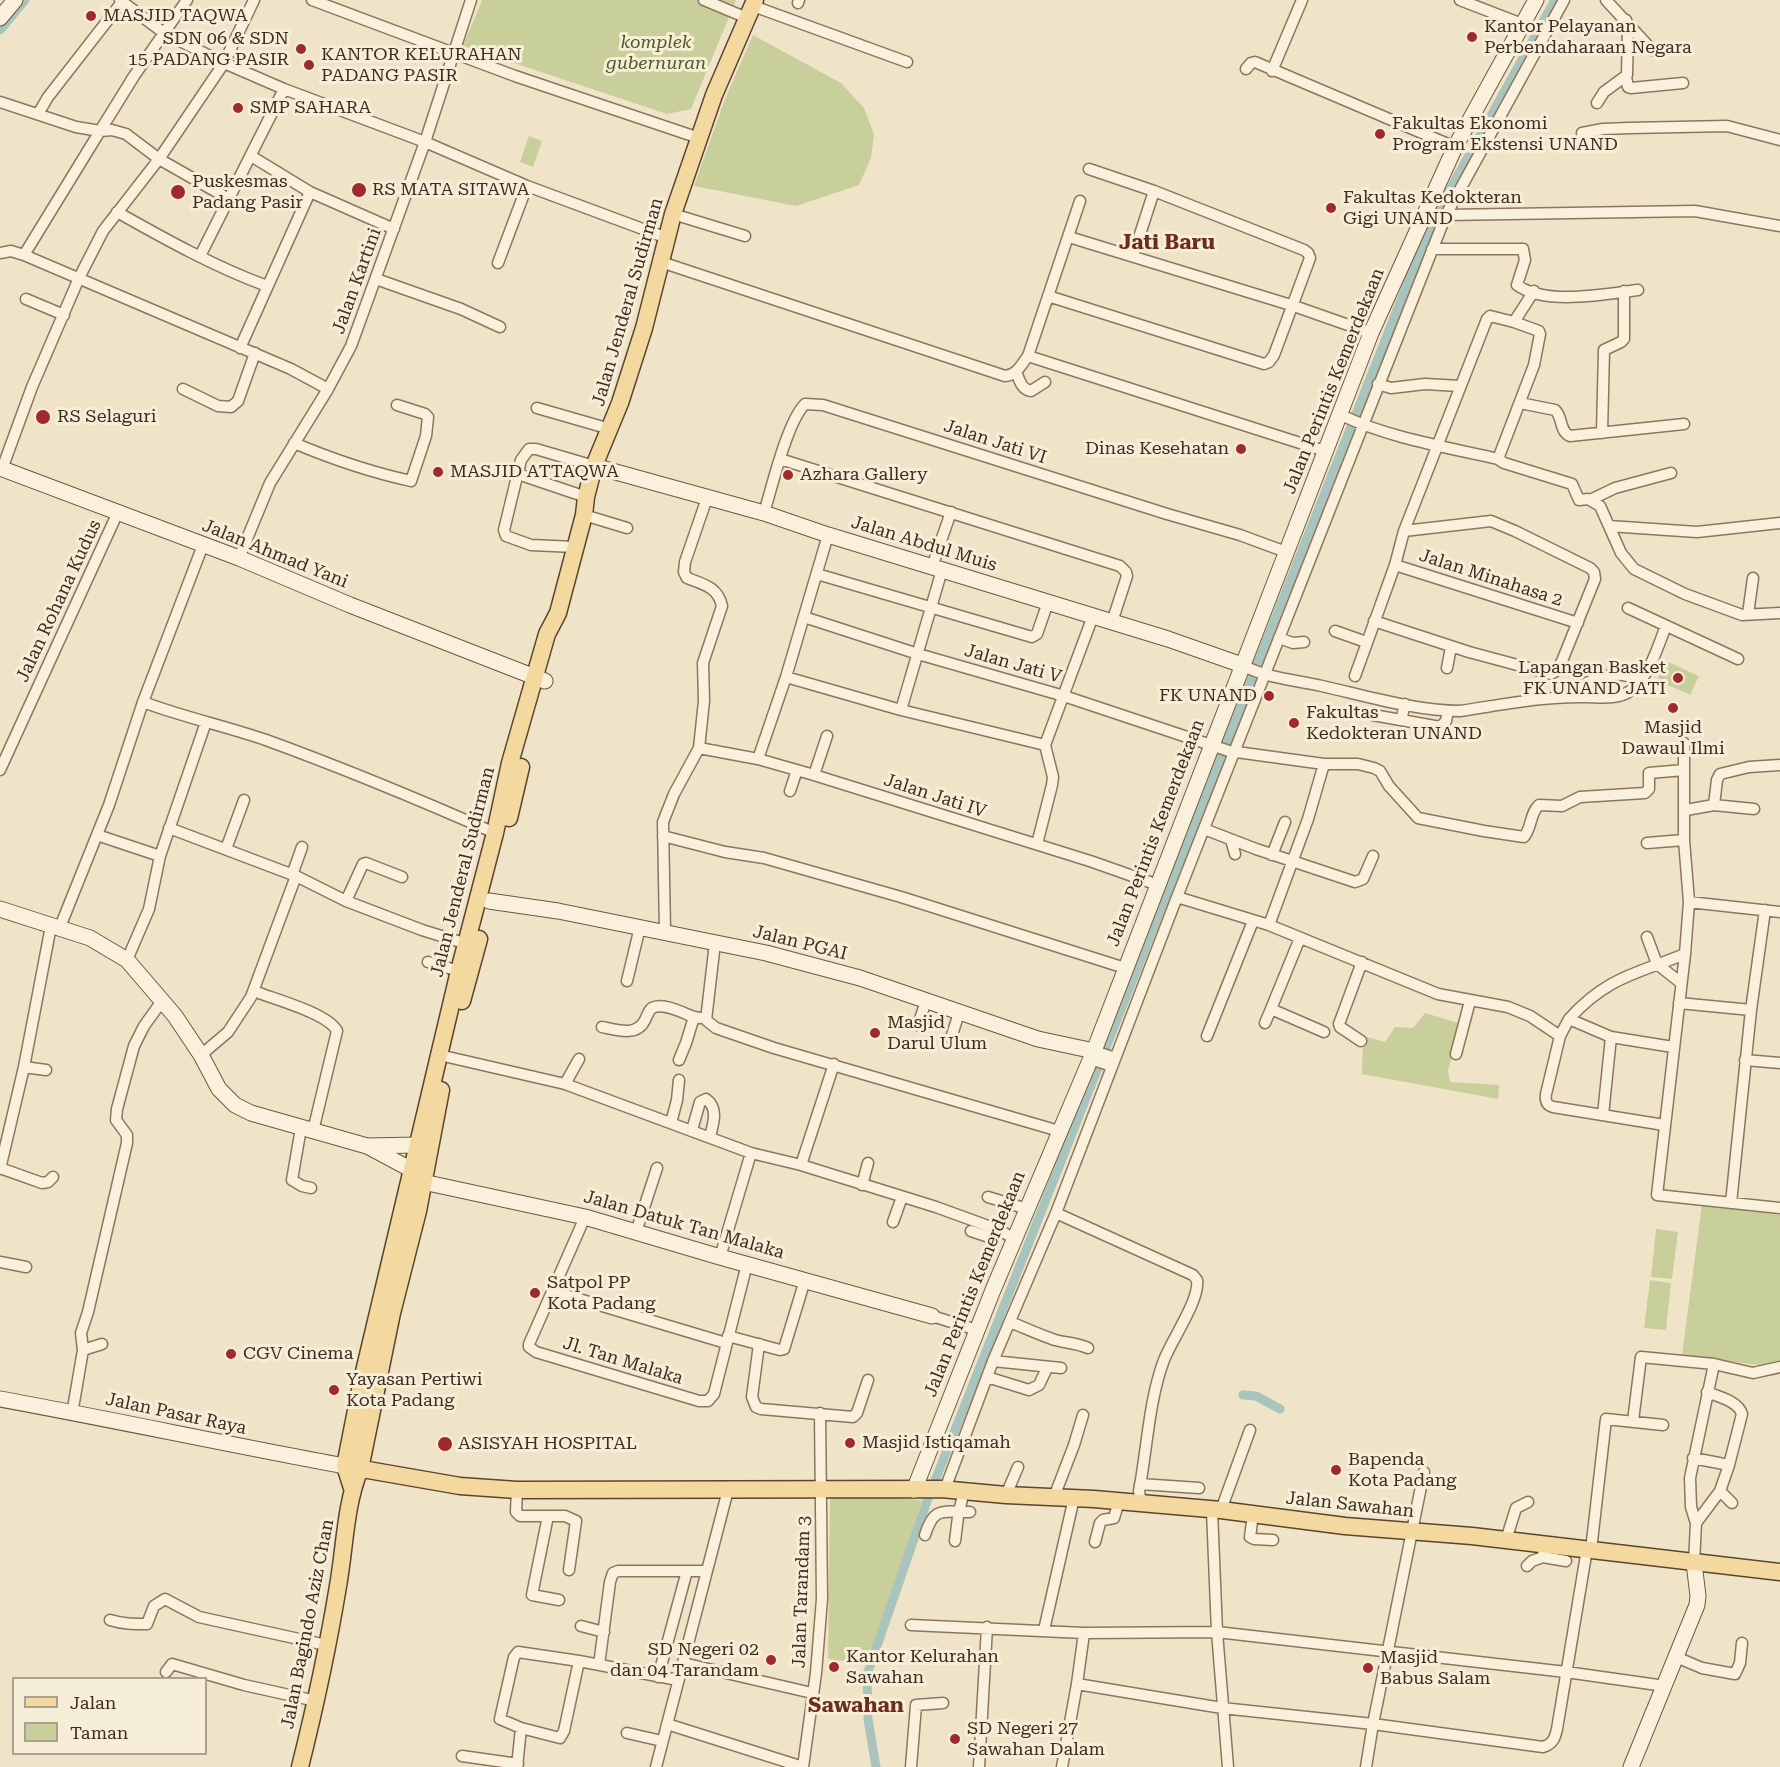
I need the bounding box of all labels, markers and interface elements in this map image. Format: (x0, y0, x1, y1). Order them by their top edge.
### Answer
place label: MASJID TAQWA (103, 5, 248, 27)
marker: MASJID TAQWA (84, 9, 98, 23)
place label: Kantor Pelayanan Perbendaharaan Negara (1484, 16, 1692, 58)
place label: SDN 06 & SDN 15 PADANG PASIR (128, 28, 289, 70)
marker: Kantor Pelayanan Perbendaharaan Negara (1465, 30, 1479, 44)
park label: komplek gubernuran (606, 32, 706, 74)
marker: SDN 06 & SDN 15 PADANG PASIR (294, 42, 308, 56)
place label: KANTOR KELURAHAN PADANG PASIR (321, 44, 522, 86)
marker: KANTOR KELURAHAN PADANG PASIR (302, 58, 316, 72)
place label: SMP SAHARA (250, 97, 371, 119)
marker: SMP SAHARA (231, 101, 245, 115)
place label: Fakultas Ekonomi Program Ekstensi UNAND (1392, 113, 1618, 156)
marker: Fakultas Ekonomi Program Ekstensi UNAND (1373, 127, 1387, 141)
place label: Puskesmas Padang Pasir (192, 171, 303, 213)
place label: RS MATA SITAWA (372, 179, 529, 201)
marker: RS MATA SITAWA (350, 181, 368, 199)
marker: Puskesmas Padang Pasir (169, 183, 187, 201)
place label: Fakultas Kedokteran Gigi UNAND (1343, 187, 1522, 230)
street label: Jalan Jenderal Sudirman (588, 195, 668, 409)
marker: Fakultas Kedokteran Gigi UNAND (1324, 201, 1338, 215)
street label: Jalan Kartini (328, 225, 386, 337)
district label: Jati Baru (1119, 230, 1215, 256)
street label: Jalan Perintis Kemerdekaan (1279, 265, 1389, 497)
place label: RS Selaguri (57, 406, 156, 428)
marker: RS Selaguri (34, 408, 52, 426)
street label: Jalan Jati VI (941, 415, 1049, 469)
place label: Dinas Kesehatan (1085, 438, 1229, 460)
marker: Dinas Kesehatan (1234, 442, 1248, 456)
place label: MASJID ATTAQWA (450, 461, 619, 483)
place label: Azhara Gallery (800, 464, 928, 486)
marker: MASJID ATTAQWA (431, 465, 445, 479)
marker: Azhara Gallery (781, 468, 795, 482)
street label: Jalan Abdul Muis (849, 512, 999, 576)
street label: Jalan Ahmad Yani (199, 515, 351, 593)
street label: Jalan Rohana Kudus (12, 516, 106, 686)
street label: Jalan Minahasa 2 (1417, 545, 1565, 611)
street label: Jalan Jati V (962, 640, 1064, 688)
place label: Lapangan Basket FK UNAND JATI (1518, 657, 1666, 700)
marker: Lapangan Basket FK UNAND JATI (1671, 671, 1685, 685)
place label: FK UNAND (1159, 685, 1257, 707)
marker: FK UNAND (1262, 689, 1276, 703)
marker: Masjid Dawaul Ilmi (1666, 701, 1680, 715)
place label: Fakultas Kedokteran UNAND (1306, 702, 1482, 744)
street label: Jalan Perintis Kemerdekaan (1103, 716, 1209, 950)
marker: Fakultas Kedokteran UNAND (1287, 716, 1301, 730)
place label: Masjid Dawaul Ilmi (1621, 717, 1725, 760)
street label: Jalan Jenderal Sudirman (426, 765, 500, 979)
street label: Jalan Jati IV (881, 769, 989, 823)
street label: Jalan PGAI (751, 921, 849, 965)
place label: Masjid Darul Ulum (887, 1012, 987, 1054)
marker: Masjid Darul Ulum (868, 1026, 882, 1040)
street label: Jalan Perintis Kemerdekaan (920, 1168, 1030, 1400)
street label: Jalan Datuk Tan Malaka (581, 1186, 787, 1264)
place label: Satpol PP Kota Padang (547, 1272, 656, 1314)
marker: Satpol PP Kota Padang (528, 1286, 542, 1300)
street label: Jl. Tan Malaka (560, 1333, 686, 1389)
place label: CGV Cinema (243, 1343, 354, 1365)
marker: CGV Cinema (224, 1347, 238, 1361)
place label: Yayasan Pertiwi Kota Padang (346, 1369, 482, 1412)
marker: Yayasan Pertiwi Kota Padang (327, 1383, 341, 1397)
street label: Jalan Pasar Raya (104, 1389, 248, 1439)
place label: Masjid Istiqamah (862, 1432, 1011, 1454)
place label: ASISYAH HOSPITAL (458, 1433, 637, 1455)
marker: ASISYAH HOSPITAL (436, 1435, 454, 1453)
marker: Masjid Istiqamah (843, 1436, 857, 1450)
place label: Bapenda Kota Padang (1348, 1449, 1457, 1492)
marker: Bapenda Kota Padang (1329, 1463, 1343, 1477)
street label: Jalan Sawahan (1285, 1488, 1415, 1522)
street label: Jalan Tarandam 3 (789, 1515, 815, 1669)
street label: Jalan Bagindo Aziz Chan (277, 1517, 339, 1731)
place label: SD Negeri 02 dan 04 Tarandam (610, 1639, 759, 1682)
place label: Kantor Kelurahan Sawahan (846, 1646, 999, 1688)
place label: Masjid Babus Salam (1380, 1647, 1490, 1690)
marker: SD Negeri 02 dan 04 Tarandam (764, 1653, 778, 1667)
marker: Kantor Kelurahan Sawahan (827, 1660, 841, 1674)
marker: Masjid Babus Salam (1361, 1661, 1375, 1675)
legend (12, 1677, 207, 1755)
text: Jalan (70, 1692, 116, 1713)
district label: Sawahan (808, 1693, 904, 1719)
place label: SD Negeri 27 Sawahan Dalam (967, 1718, 1105, 1760)
text: Taman (70, 1722, 128, 1743)
marker: SD Negeri 27 Sawahan Dalam (948, 1732, 962, 1746)

